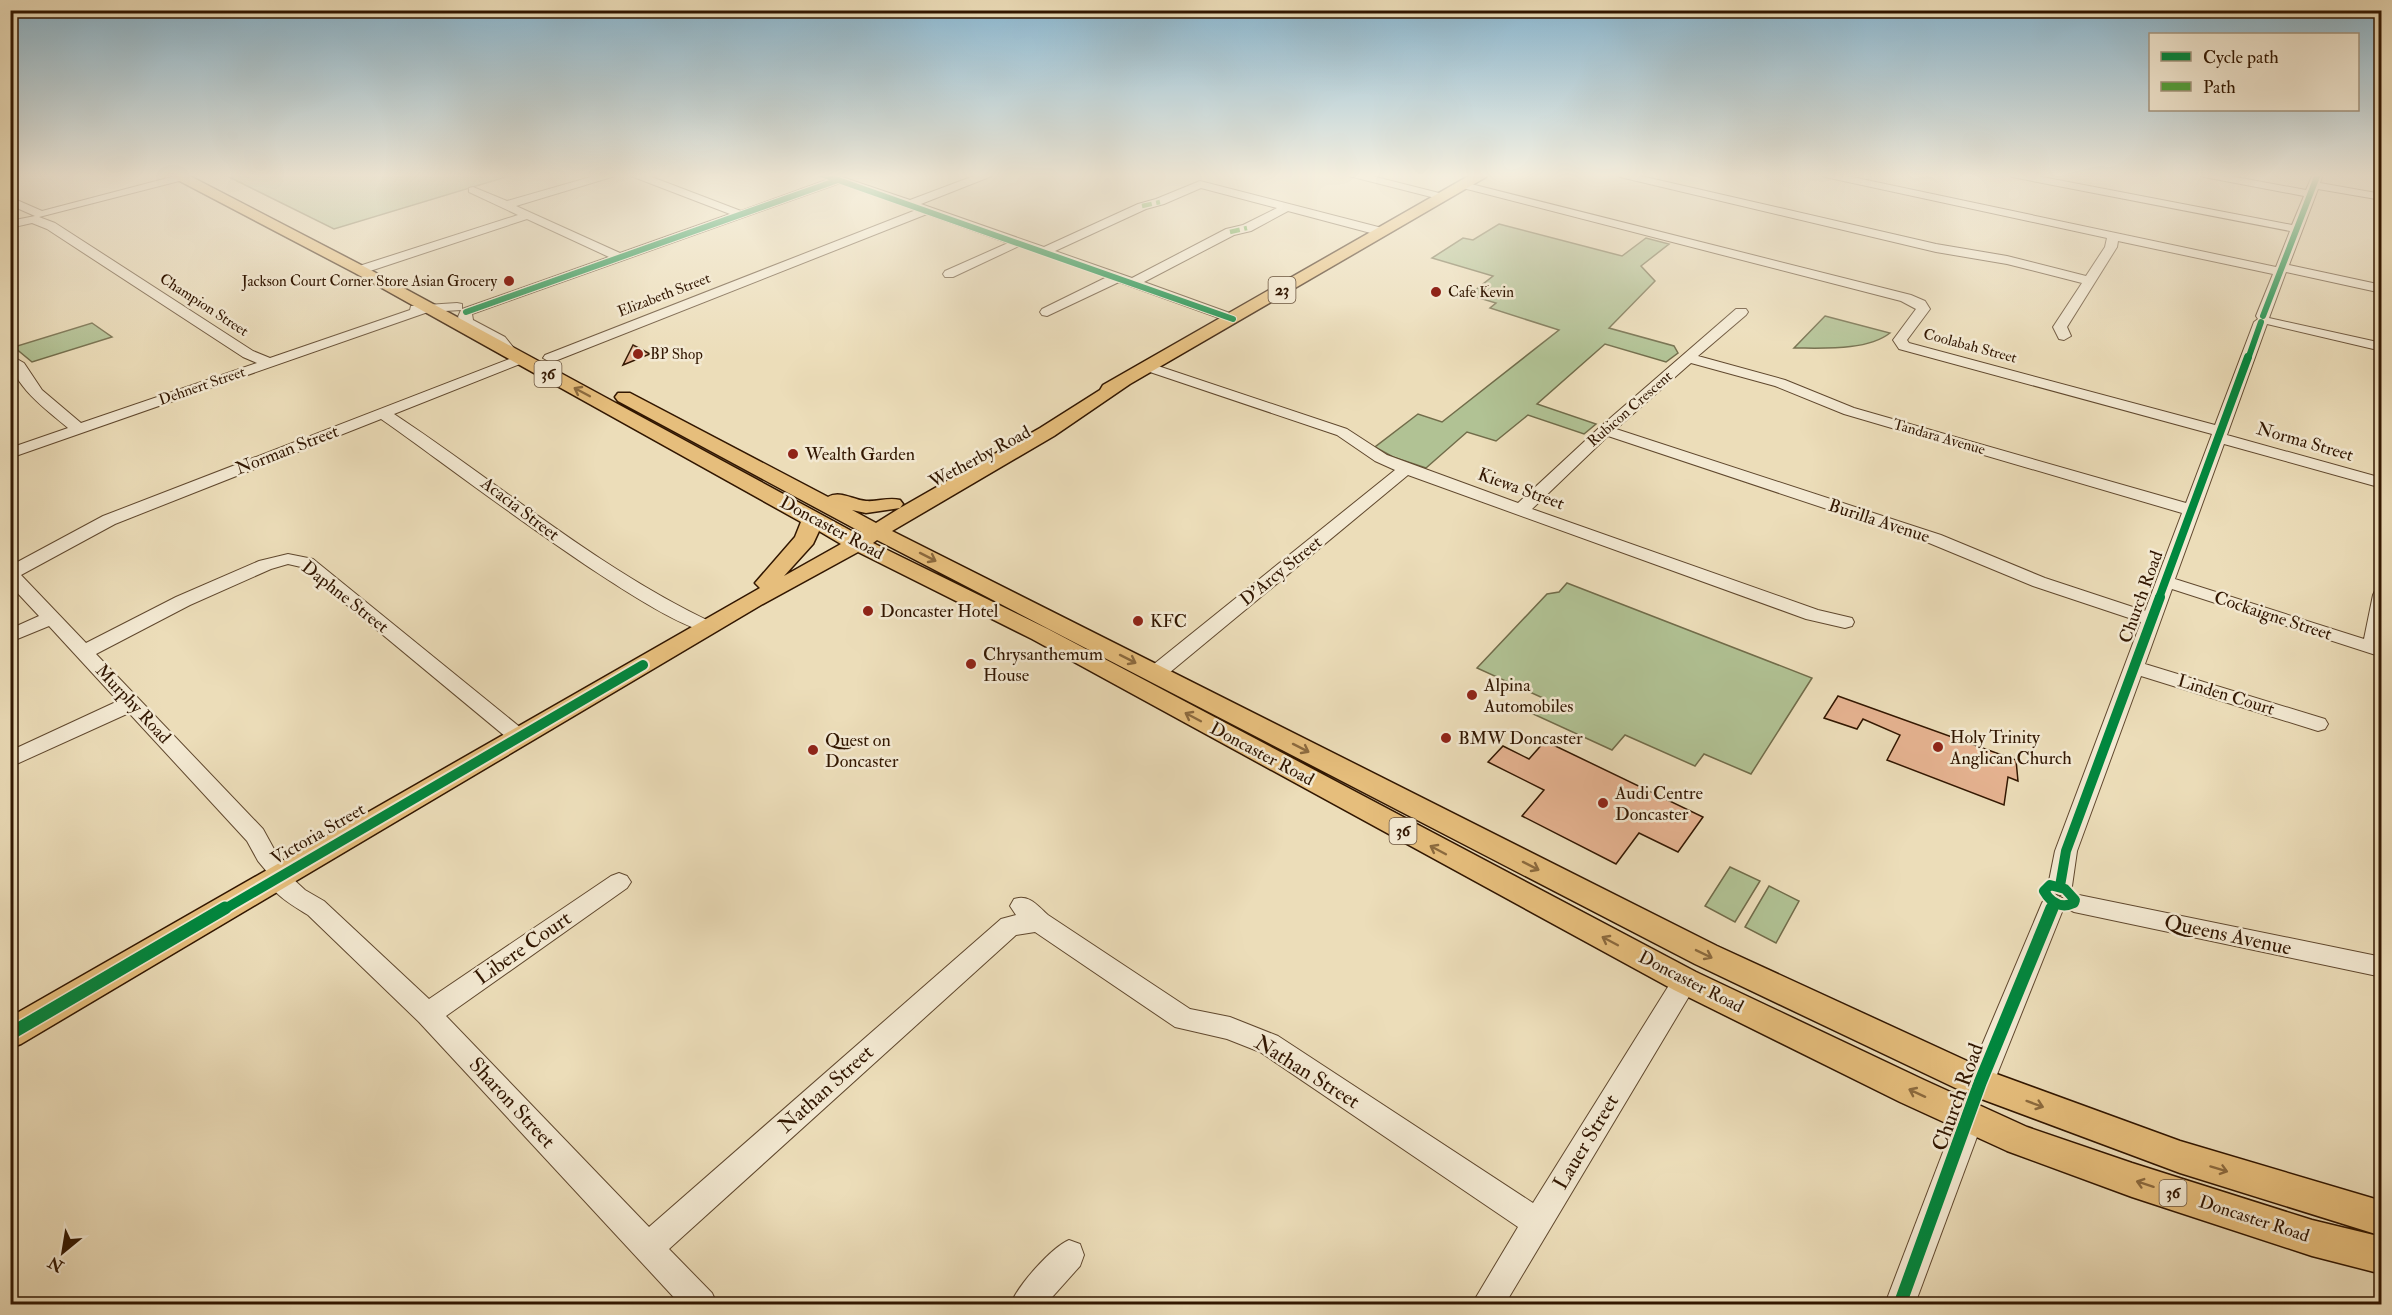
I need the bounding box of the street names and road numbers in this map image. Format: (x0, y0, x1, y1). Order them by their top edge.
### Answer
street label: Champion Street (155, 269, 252, 342)
street label: Elizabeth Street (615, 269, 713, 321)
road number: 23 (1268, 277, 1296, 303)
street label: Coolabah Street (1921, 324, 2019, 368)
road number: 36 (534, 361, 562, 387)
street label: Dehnert Street (156, 362, 248, 410)
street label: Rubicon Crescent (1584, 367, 1676, 451)
street label: Tandara Avenue (1891, 415, 1987, 459)
street label: Norma Street (2254, 417, 2356, 467)
street label: Norman Street (232, 420, 342, 480)
street label: Wetherby Road (924, 421, 1035, 494)
street label: Kiewa Street (1475, 463, 1568, 515)
street label: Acacia Street (475, 471, 564, 546)
street label: Doncaster Road (776, 491, 888, 565)
street label: Burilla Avenue (1825, 494, 1933, 548)
street label: D'Arcy Street (1235, 531, 1327, 611)
street label: Church Road (2114, 548, 2168, 646)
street label: Daphne Street (297, 556, 393, 638)
street label: Cockaigne Street (2211, 586, 2335, 646)
street label: Murphy Road (90, 659, 176, 749)
street label: Linden Court (2175, 669, 2277, 721)
street label: Doncaster Road (1206, 717, 1318, 791)
street label: Victoria Street (267, 798, 369, 870)
road number: 36 (1390, 818, 1416, 844)
street label: Libere Court (469, 905, 577, 991)
street label: Queens Avenue (2162, 908, 2294, 962)
street label: Doncaster Road (1635, 946, 1748, 1018)
street label: Nathan Street (1249, 1029, 1365, 1115)
street label: Nathan Street (773, 1039, 879, 1139)
street label: Church Road (1926, 1039, 1990, 1155)
street label: Sharon Street (463, 1052, 561, 1154)
street label: Lauer Street (1547, 1089, 1625, 1195)
road number: 36 (2160, 1180, 2186, 1206)
street label: Doncaster Road (2196, 1190, 2312, 1248)

